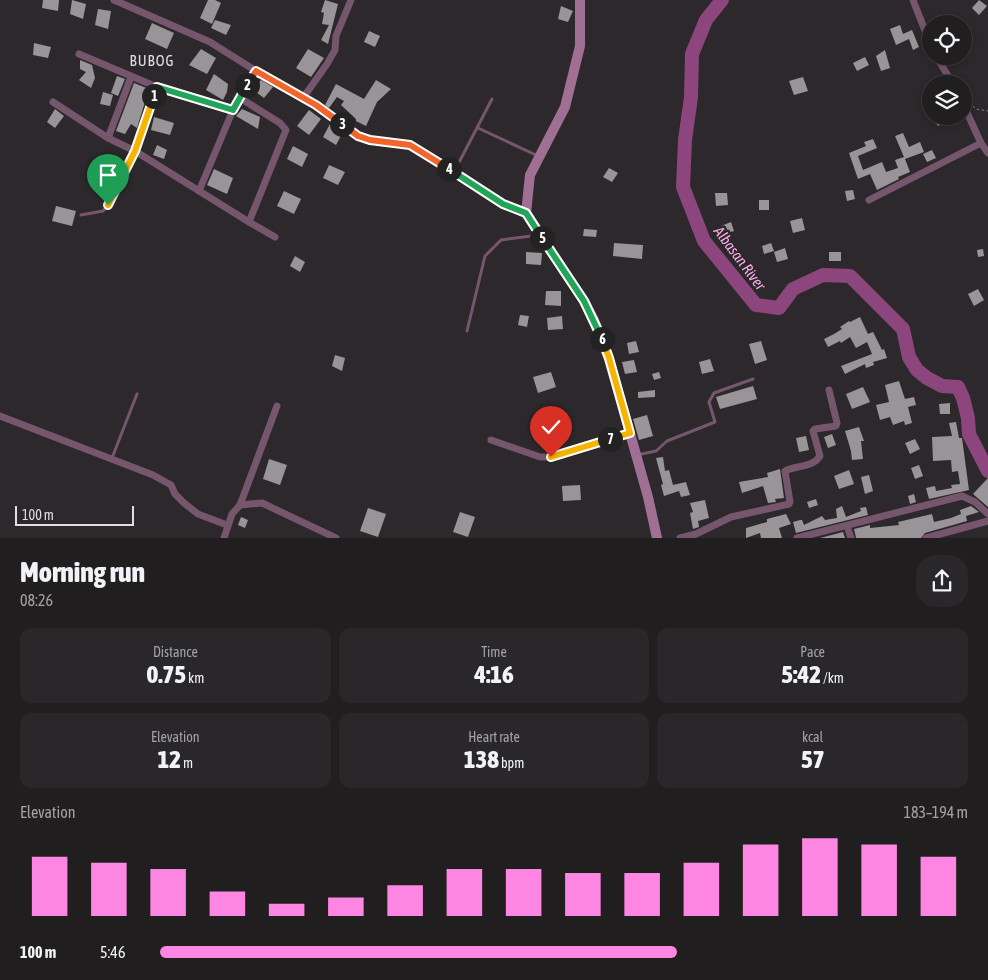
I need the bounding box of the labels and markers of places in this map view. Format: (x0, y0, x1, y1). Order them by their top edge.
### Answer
pin: 2 (234, 72, 260, 98)
pin: 1 (142, 84, 166, 108)
pin: 3 (330, 112, 354, 136)
pin (87, 154, 129, 205)
pin: 4 (436, 156, 462, 182)
pin: 5 (530, 226, 554, 250)
pin: 6 (590, 326, 614, 352)
pin (530, 406, 572, 457)
pin: 7 (598, 426, 622, 452)

